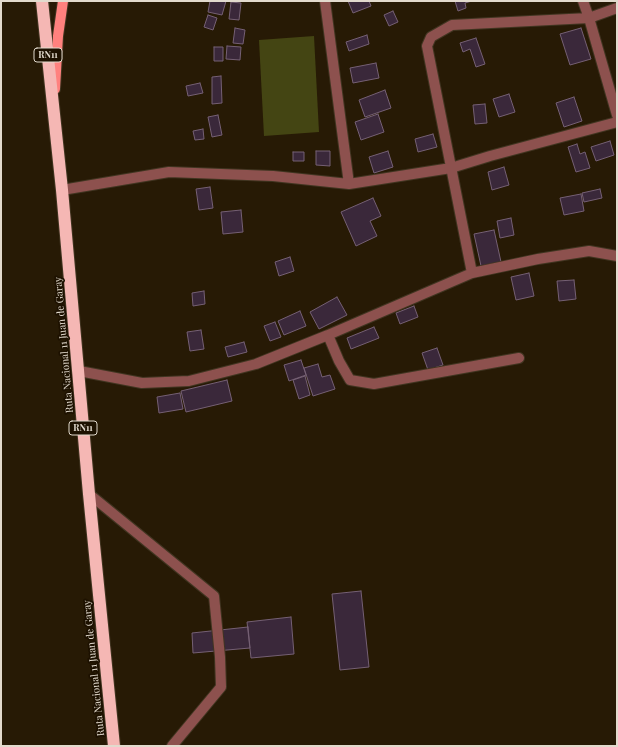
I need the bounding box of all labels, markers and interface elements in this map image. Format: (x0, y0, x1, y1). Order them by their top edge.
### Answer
road number: RN11 (34, 48, 62, 62)
street label: Ruta Nacional 11 Juan de Garay (52, 276, 76, 414)
road number: RN11 (69, 421, 97, 435)
street label: Ruta Nacional 11 Juan de Garay (81, 599, 107, 737)

